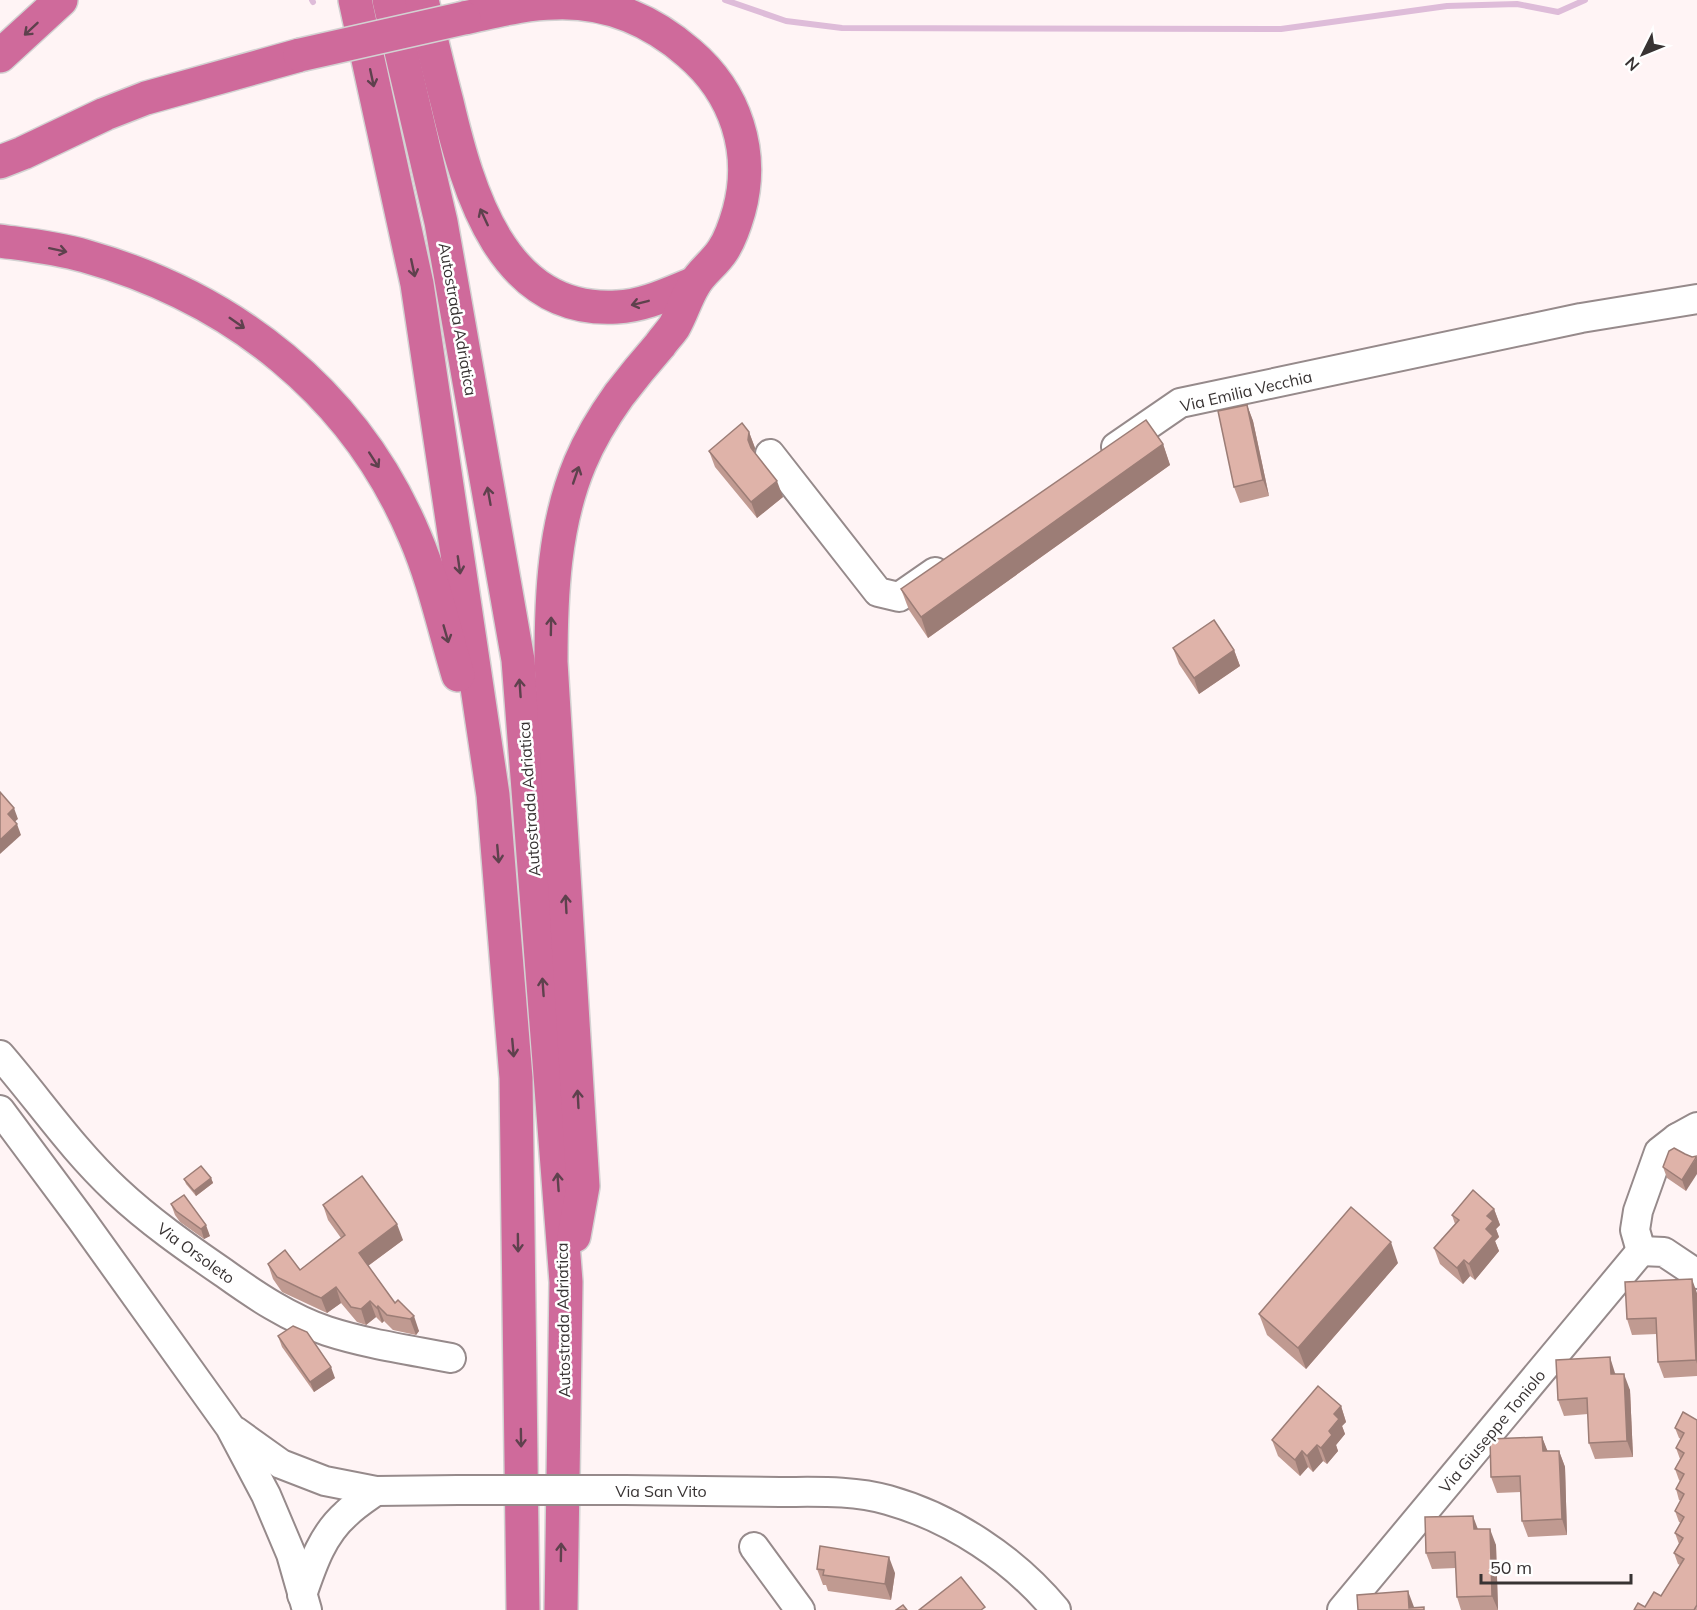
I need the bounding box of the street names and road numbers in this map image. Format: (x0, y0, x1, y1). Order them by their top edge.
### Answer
street label: Autostrada Adriatica (435, 241, 481, 397)
street label: Via Emilia Vecchia (1178, 366, 1314, 416)
street label: Autostrada Adriatica (514, 721, 544, 877)
street label: Via Orsoleto (153, 1218, 239, 1288)
street label: Autostrada Adriatica (552, 1242, 574, 1398)
street label: Via Giuseppe Toniolo (1435, 1365, 1549, 1497)
street label: Via San Vito (615, 1481, 707, 1501)

